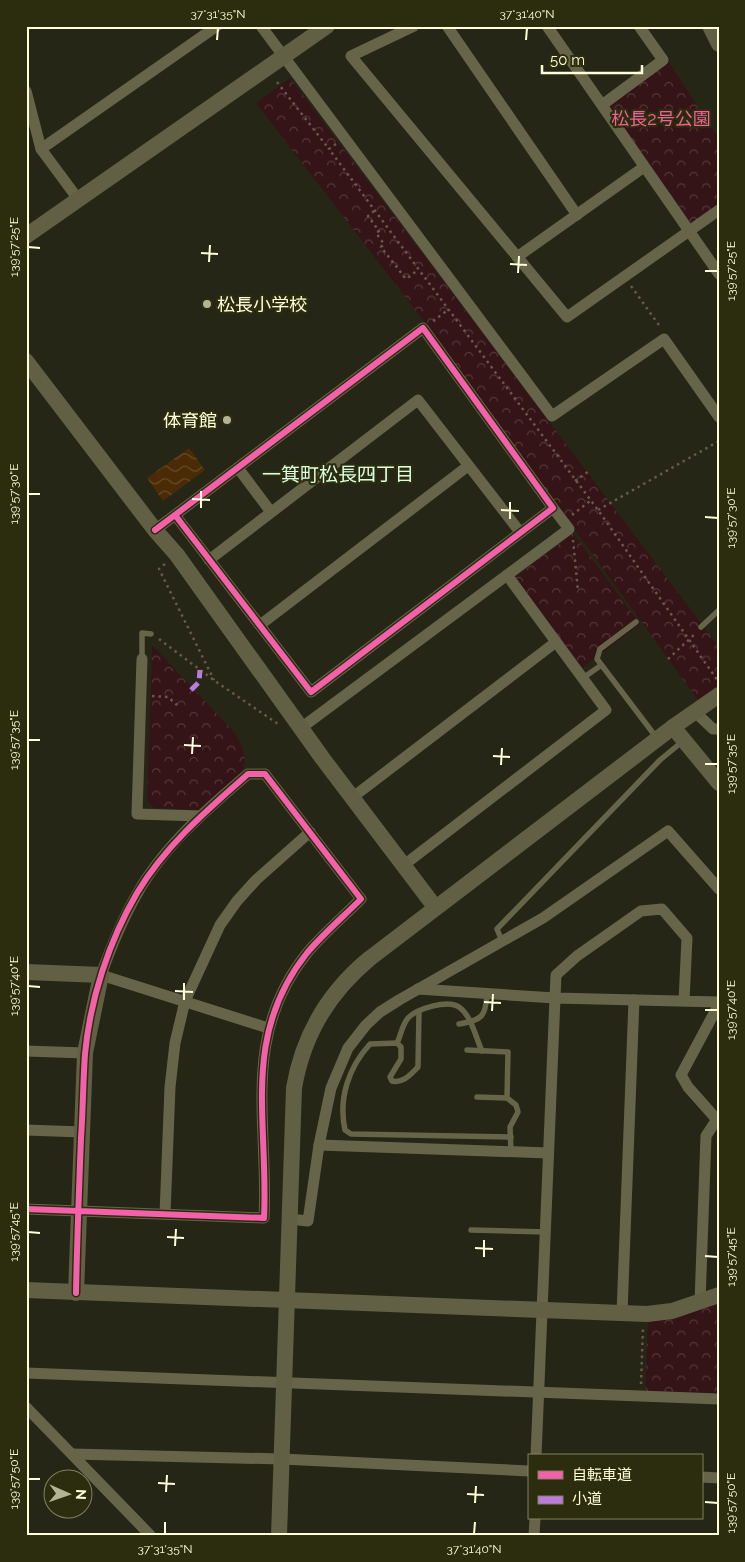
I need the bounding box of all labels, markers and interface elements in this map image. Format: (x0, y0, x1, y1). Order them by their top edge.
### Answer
text: 37°31'35"N (190, 7, 246, 21)
text: 37°31'40"N (499, 7, 555, 21)
scale bar (542, 42, 642, 74)
text: 50 m (550, 51, 585, 69)
park label: 松長2号公園 (611, 108, 711, 129)
text: 139°57'25"E (7, 217, 21, 277)
text: 139°57'25"E (724, 241, 738, 301)
place label: 松長小学校 (217, 294, 307, 315)
marker: 松長小学校 (201, 298, 213, 310)
place label: 体育館 (163, 410, 217, 431)
marker: 体育館 (221, 414, 233, 426)
district label: 一箕町松長四丁目 (262, 463, 414, 485)
text: 139°57'30"E (7, 464, 21, 524)
text: 139°57'30"E (724, 488, 738, 548)
text: 139°57'35"E (7, 710, 21, 770)
text: 139°57'35"E (724, 734, 738, 794)
text: 139°57'40"E (7, 956, 21, 1016)
text: 139°57'40"E (724, 980, 738, 1040)
text: 139°57'45"E (7, 1202, 21, 1262)
text: 139°57'45"E (724, 1227, 738, 1287)
text: 139°57'50"E (7, 1449, 21, 1509)
legend (528, 1454, 702, 1520)
text: 自転車道 (572, 1466, 632, 1484)
north arrow (42, 1470, 92, 1520)
text: 139°57'50"E (724, 1473, 738, 1533)
text: N (73, 1489, 89, 1500)
text: 小道 (572, 1490, 602, 1508)
text: 37°31'35"N (137, 1542, 193, 1556)
text: 37°31'40"N (446, 1542, 502, 1556)

